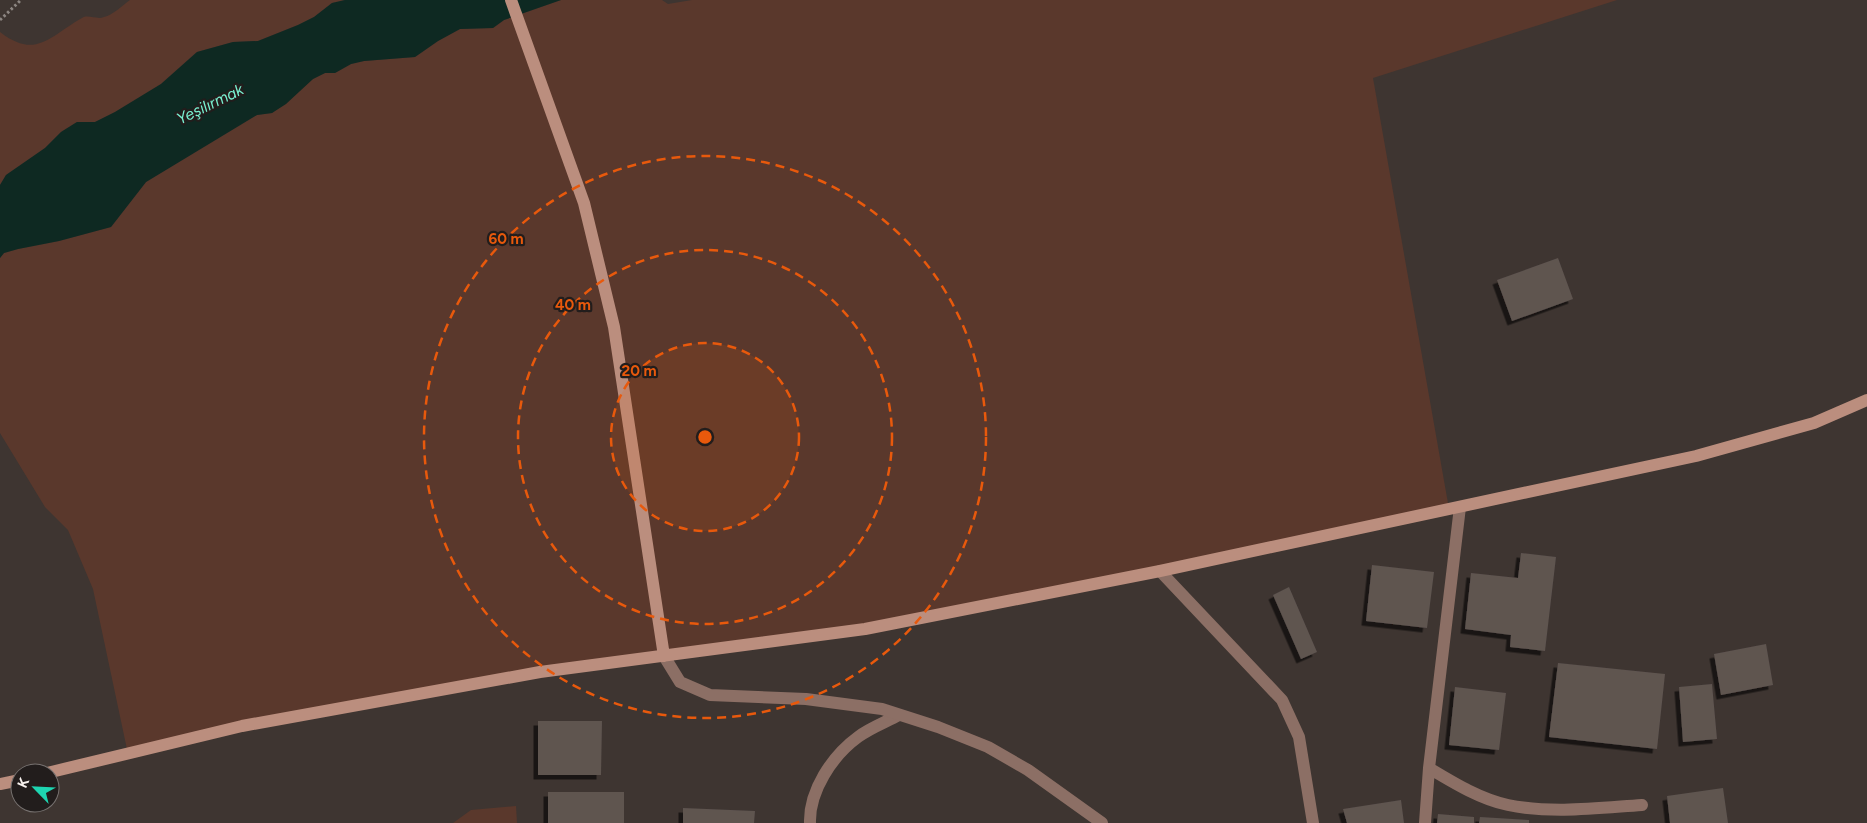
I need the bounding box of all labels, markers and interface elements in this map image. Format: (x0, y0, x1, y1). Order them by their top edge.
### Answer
water label: Yeşilırmak (173, 79, 248, 128)
text: 60 m (488, 230, 524, 248)
text: 40 m (555, 296, 591, 314)
text: 20 m (621, 362, 657, 380)
centre of rings (696, 428, 714, 446)
north arrow (10, 763, 60, 813)
text: K (14, 775, 34, 791)

